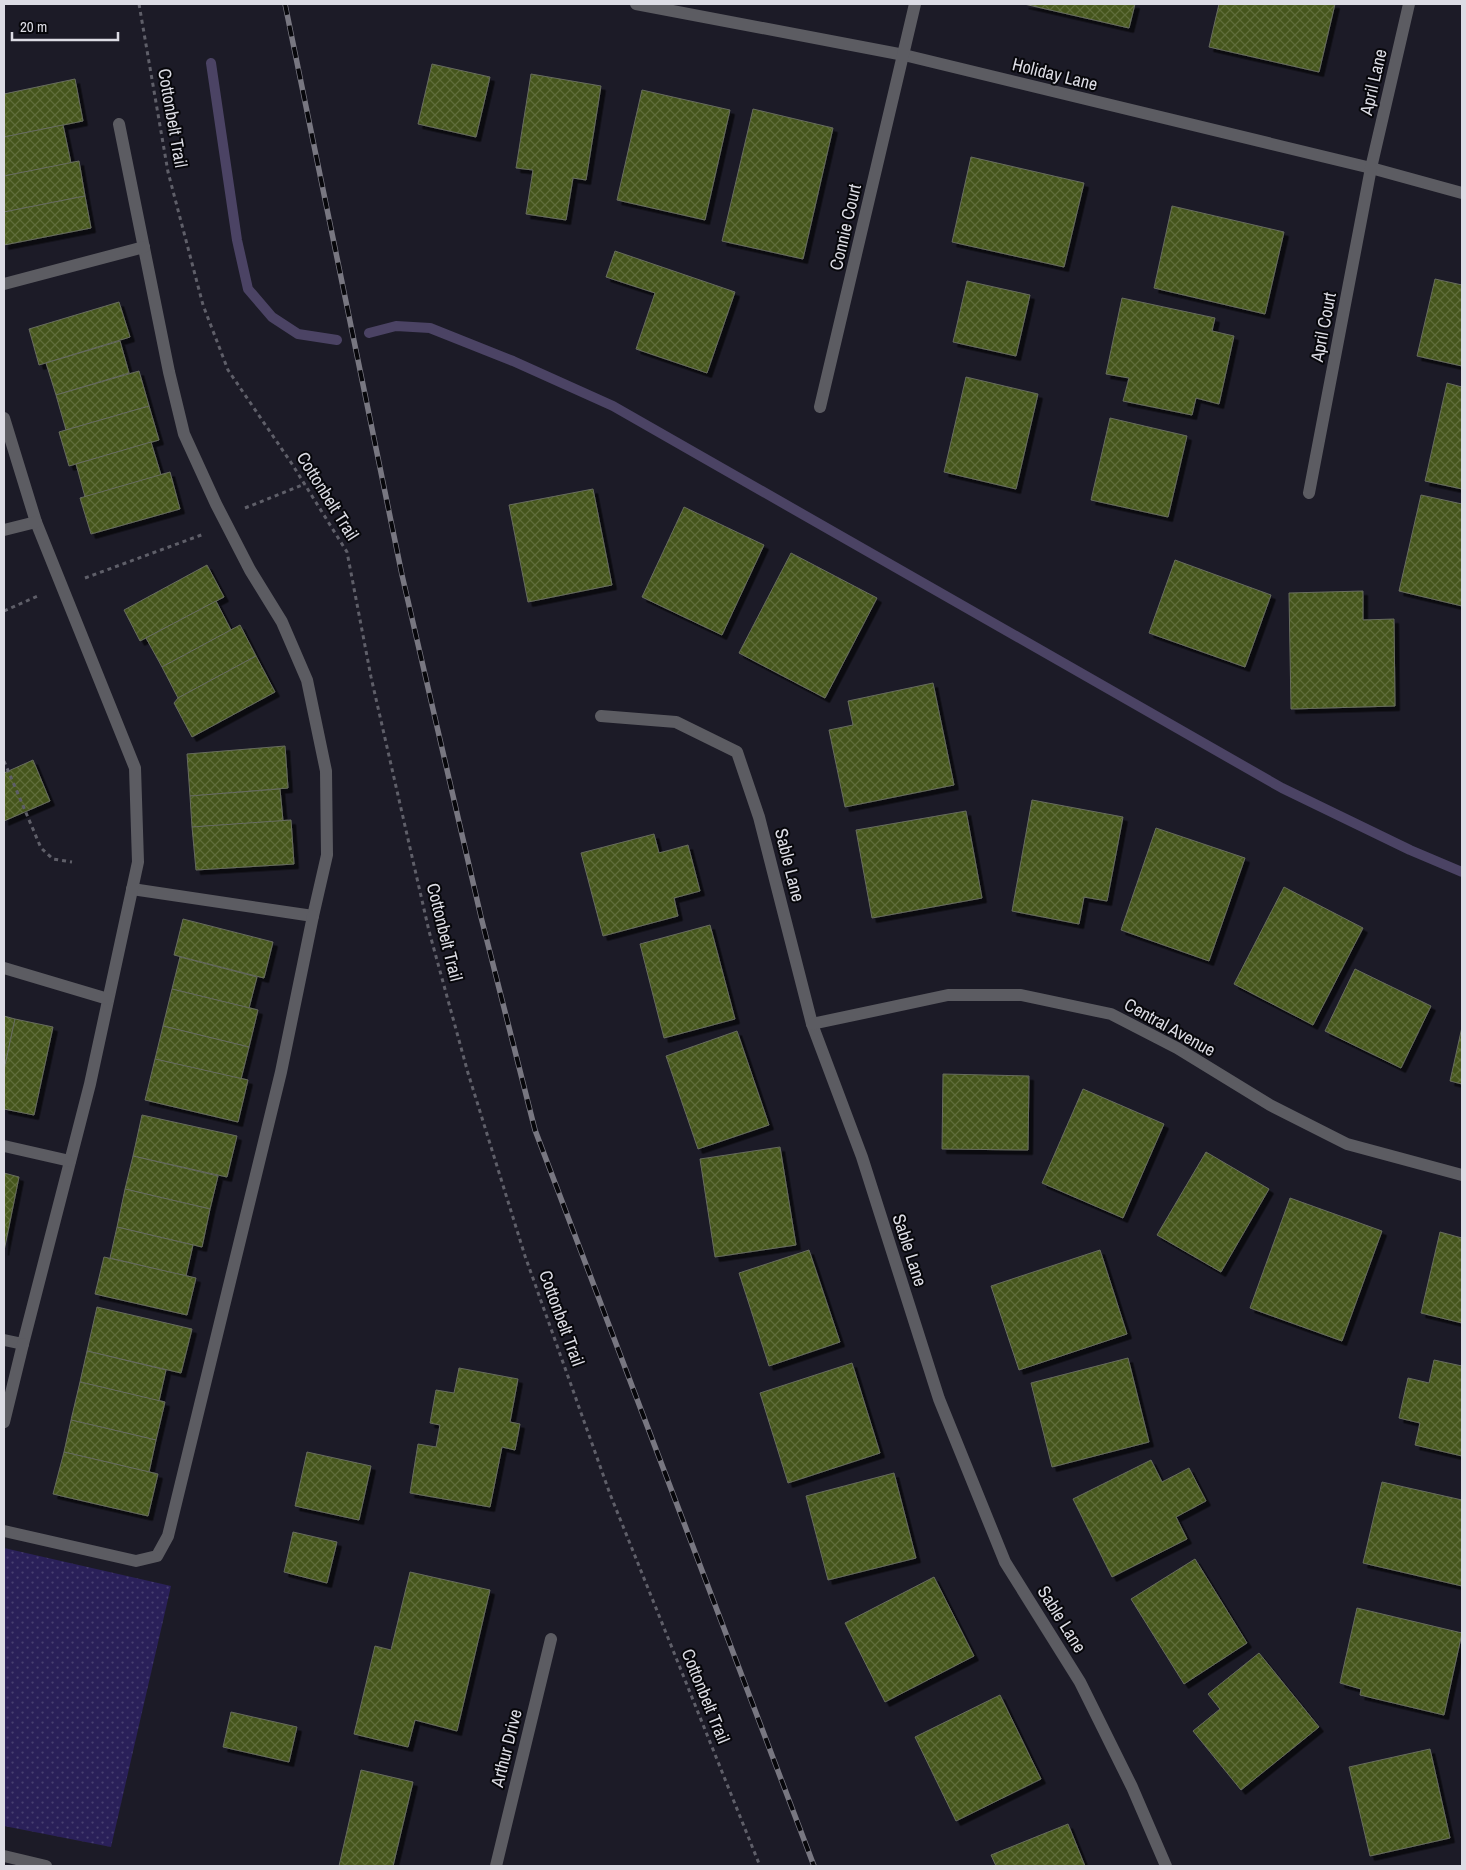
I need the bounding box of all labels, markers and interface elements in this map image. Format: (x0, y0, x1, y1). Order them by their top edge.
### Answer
scale bar (12, 10, 119, 42)
text: 20 m (20, 16, 47, 37)
street label: April Lane (1353, 46, 1393, 119)
street label: Holiday Lane (1010, 51, 1100, 97)
street label: Cottonbelt Trail (152, 67, 194, 169)
street label: Connie Court (823, 181, 867, 273)
street label: April Court (1304, 290, 1342, 365)
street label: Cottonbelt Trail (291, 447, 365, 545)
street label: Sable Lane (769, 826, 811, 904)
street label: Cottonbelt Trail (421, 880, 469, 984)
street label: Central Avenue (1120, 992, 1220, 1062)
street label: Sable Lane (887, 1211, 933, 1289)
street label: Cottonbelt Trail (533, 1267, 591, 1369)
street label: Sable Lane (1032, 1581, 1092, 1657)
street label: Cottonbelt Trail (676, 1645, 736, 1747)
street label: Arthur Drive (484, 1706, 528, 1791)

